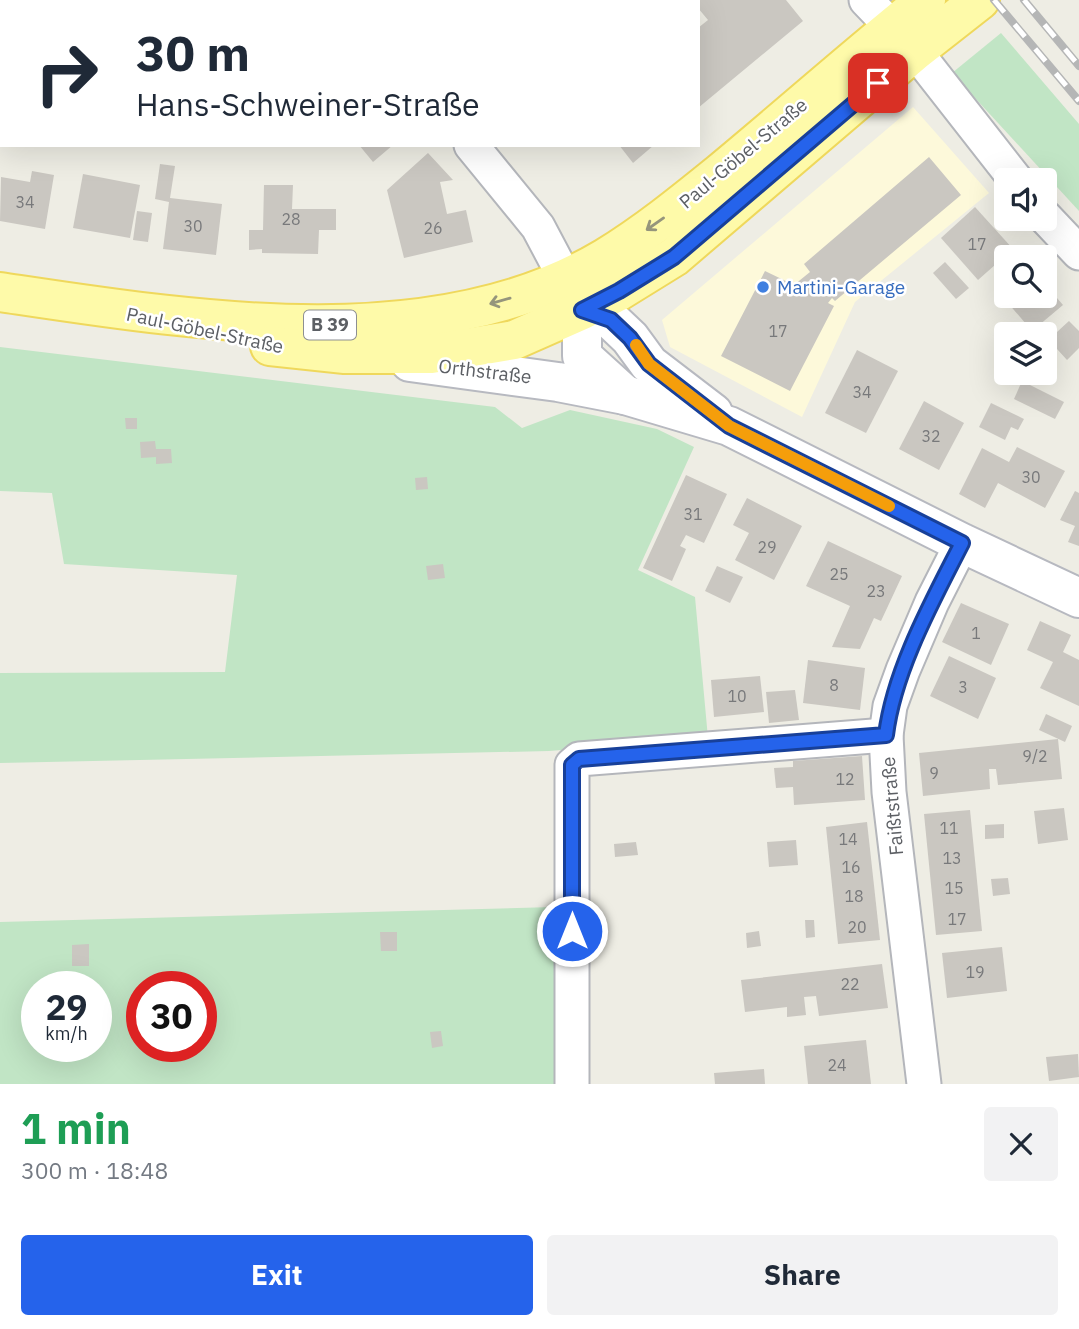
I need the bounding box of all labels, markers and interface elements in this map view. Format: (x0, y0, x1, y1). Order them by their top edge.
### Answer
text: 30 m (136, 21, 250, 84)
icon: right (21, 28, 112, 119)
pin (848, 53, 908, 113)
icon: arrive (859, 64, 897, 102)
text: Hans-Schweiner-Straße (136, 83, 480, 125)
street label: Paul-Göbel-Straße (674, 92, 812, 214)
map controls (994, 168, 1057, 385)
button: sound (994, 168, 1057, 231)
house number: 34 (15, 192, 35, 212)
house number: 28 (281, 209, 301, 229)
house number: 30 (183, 216, 203, 236)
one-way arrow (646, 217, 665, 231)
house number: 26 (423, 218, 443, 238)
house number: 17 (967, 234, 987, 254)
button: search (994, 245, 1057, 308)
place label: Martini-Garage (777, 275, 905, 299)
marker: Martini-Garage (755, 279, 771, 295)
one-way arrow (490, 295, 512, 308)
street label: Paul-Göbel-Straße (124, 302, 286, 358)
road number: B 39 (304, 310, 356, 340)
house number: 17 (768, 321, 788, 341)
button: layers (994, 322, 1057, 385)
street label: Orthstraße (437, 353, 533, 389)
house number: 34 (852, 382, 872, 402)
house number: 32 (921, 426, 941, 446)
house number: 30 (1021, 467, 1041, 487)
house number: 31 (683, 504, 703, 524)
house number: 29 (757, 537, 777, 557)
house number: 25 (829, 564, 849, 584)
house number: 23 (866, 581, 886, 601)
house number: 1 (971, 623, 981, 643)
house number: 8 (829, 675, 839, 695)
house number: 3 (958, 677, 968, 697)
house number: 10 (727, 686, 747, 706)
house number: 9/2 (1022, 746, 1048, 766)
street label: Faißtstraße (876, 756, 908, 856)
house number: 9 (929, 763, 939, 783)
house number: 12 (835, 769, 855, 789)
house number: 11 (939, 818, 959, 838)
house number: 14 (838, 829, 858, 849)
house number: 13 (942, 848, 962, 868)
house number: 16 (841, 857, 861, 877)
house number: 15 (944, 878, 964, 898)
house number: 18 (844, 886, 864, 906)
position arrow (535, 894, 609, 968)
house number: 17 (947, 909, 967, 929)
house number: 20 (847, 917, 867, 937)
house number: 19 (965, 962, 985, 982)
speed limit sign: 30 (126, 971, 217, 1062)
house number: 22 (840, 974, 860, 994)
text: 29 (45, 984, 88, 1030)
text: km/h (45, 1022, 88, 1045)
house number: 24 (827, 1055, 847, 1075)
text: 1 min (21, 1101, 131, 1156)
button: close (984, 1107, 1058, 1181)
text: 300 m · 18:48 (21, 1155, 168, 1185)
button: Exit (21, 1235, 533, 1315)
button: Share (547, 1235, 1058, 1315)

